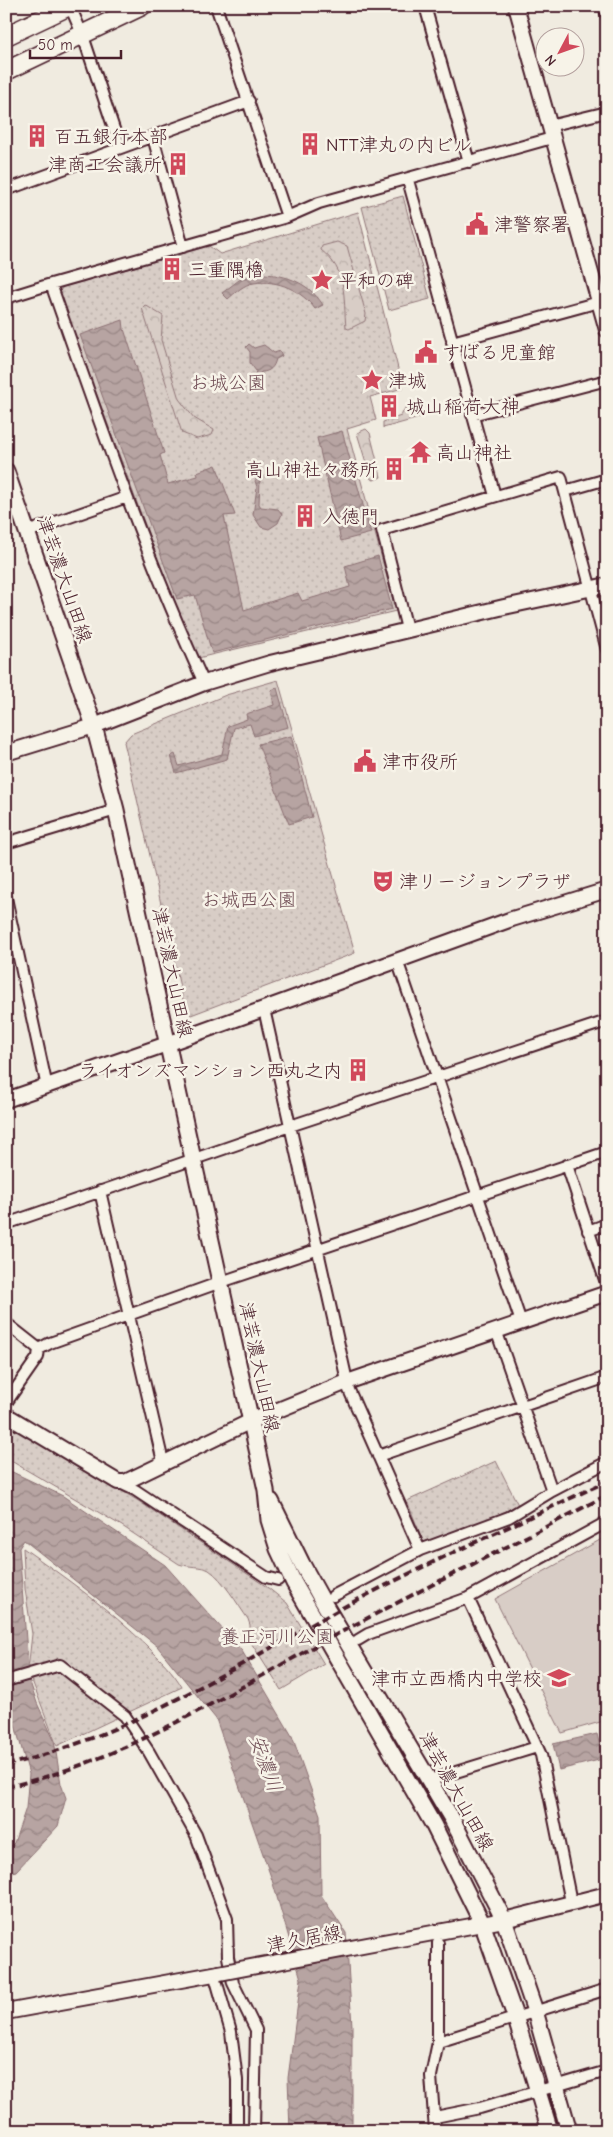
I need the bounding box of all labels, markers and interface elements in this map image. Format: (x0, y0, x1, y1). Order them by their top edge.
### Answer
scale bar (30, 28, 121, 60)
north arrow (536, 28, 586, 78)
text: 50 m (38, 36, 73, 54)
text: N (541, 51, 560, 69)
building icon: 百五銀行本部 (24, 123, 50, 149)
place label: 百五銀行本部 (54, 126, 168, 148)
building icon: NTT津丸の内ビル (297, 131, 323, 157)
place label: NTT津丸の内ビル (326, 134, 472, 156)
building icon: 津商工会議所 (165, 151, 191, 177)
place label: 津商工会議所 (48, 154, 162, 176)
public building icon: 津警察署 (464, 211, 490, 237)
place label: 津警察署 (494, 214, 570, 236)
building icon: 三重隅櫓 (159, 256, 185, 282)
place label: 三重隅櫓 (188, 259, 264, 281)
place icon: 平和の碑 (309, 267, 335, 293)
place label: 平和の碑 (338, 270, 414, 292)
public building icon: すばる児童館 (413, 339, 439, 365)
place label: すばる児童館 (442, 342, 556, 364)
place icon: 津城 (359, 367, 385, 393)
place label: 津城 (388, 370, 426, 392)
park label: お城公園 (190, 372, 266, 394)
building icon: 城山稲荷大神 (376, 393, 402, 419)
place label: 城山稲荷大神 (406, 396, 520, 418)
temple icon: 高山神社 (407, 439, 433, 465)
place label: 高山神社 (436, 442, 512, 464)
building icon: 高山神社々務所 (381, 456, 407, 482)
place label: 高山神社々務所 (245, 459, 378, 481)
building icon: 入徳門 (292, 503, 318, 529)
place label: 入徳門 (322, 506, 379, 528)
street label: 津芸濃大山田線 (32, 513, 96, 646)
public building icon: 津市役所 (352, 748, 378, 774)
place label: 津市役所 (382, 751, 458, 773)
theatre icon: 津リージョンプラザ (370, 868, 396, 894)
place label: 津リージョンプラザ (399, 871, 570, 893)
park label: お城西公園 (201, 889, 297, 911)
street label: 津芸濃大山田線 (147, 905, 197, 1040)
building icon: ライオンズマンション西丸之内 (345, 1057, 371, 1083)
place label: ライオンズマンション西丸之内 (78, 1060, 342, 1082)
street label: 津芸濃大山田線 (234, 1300, 284, 1435)
park label: 養正河川公園 (220, 1626, 334, 1648)
school or university icon: 津市立西橋内中学校 (546, 1665, 572, 1691)
place label: 津市立西橋内中学校 (371, 1668, 542, 1690)
street label: 津芸濃大山田線 (414, 1728, 498, 1855)
water label: 安濃川 (244, 1731, 287, 1795)
street label: 津久居線 (265, 1921, 344, 1957)

